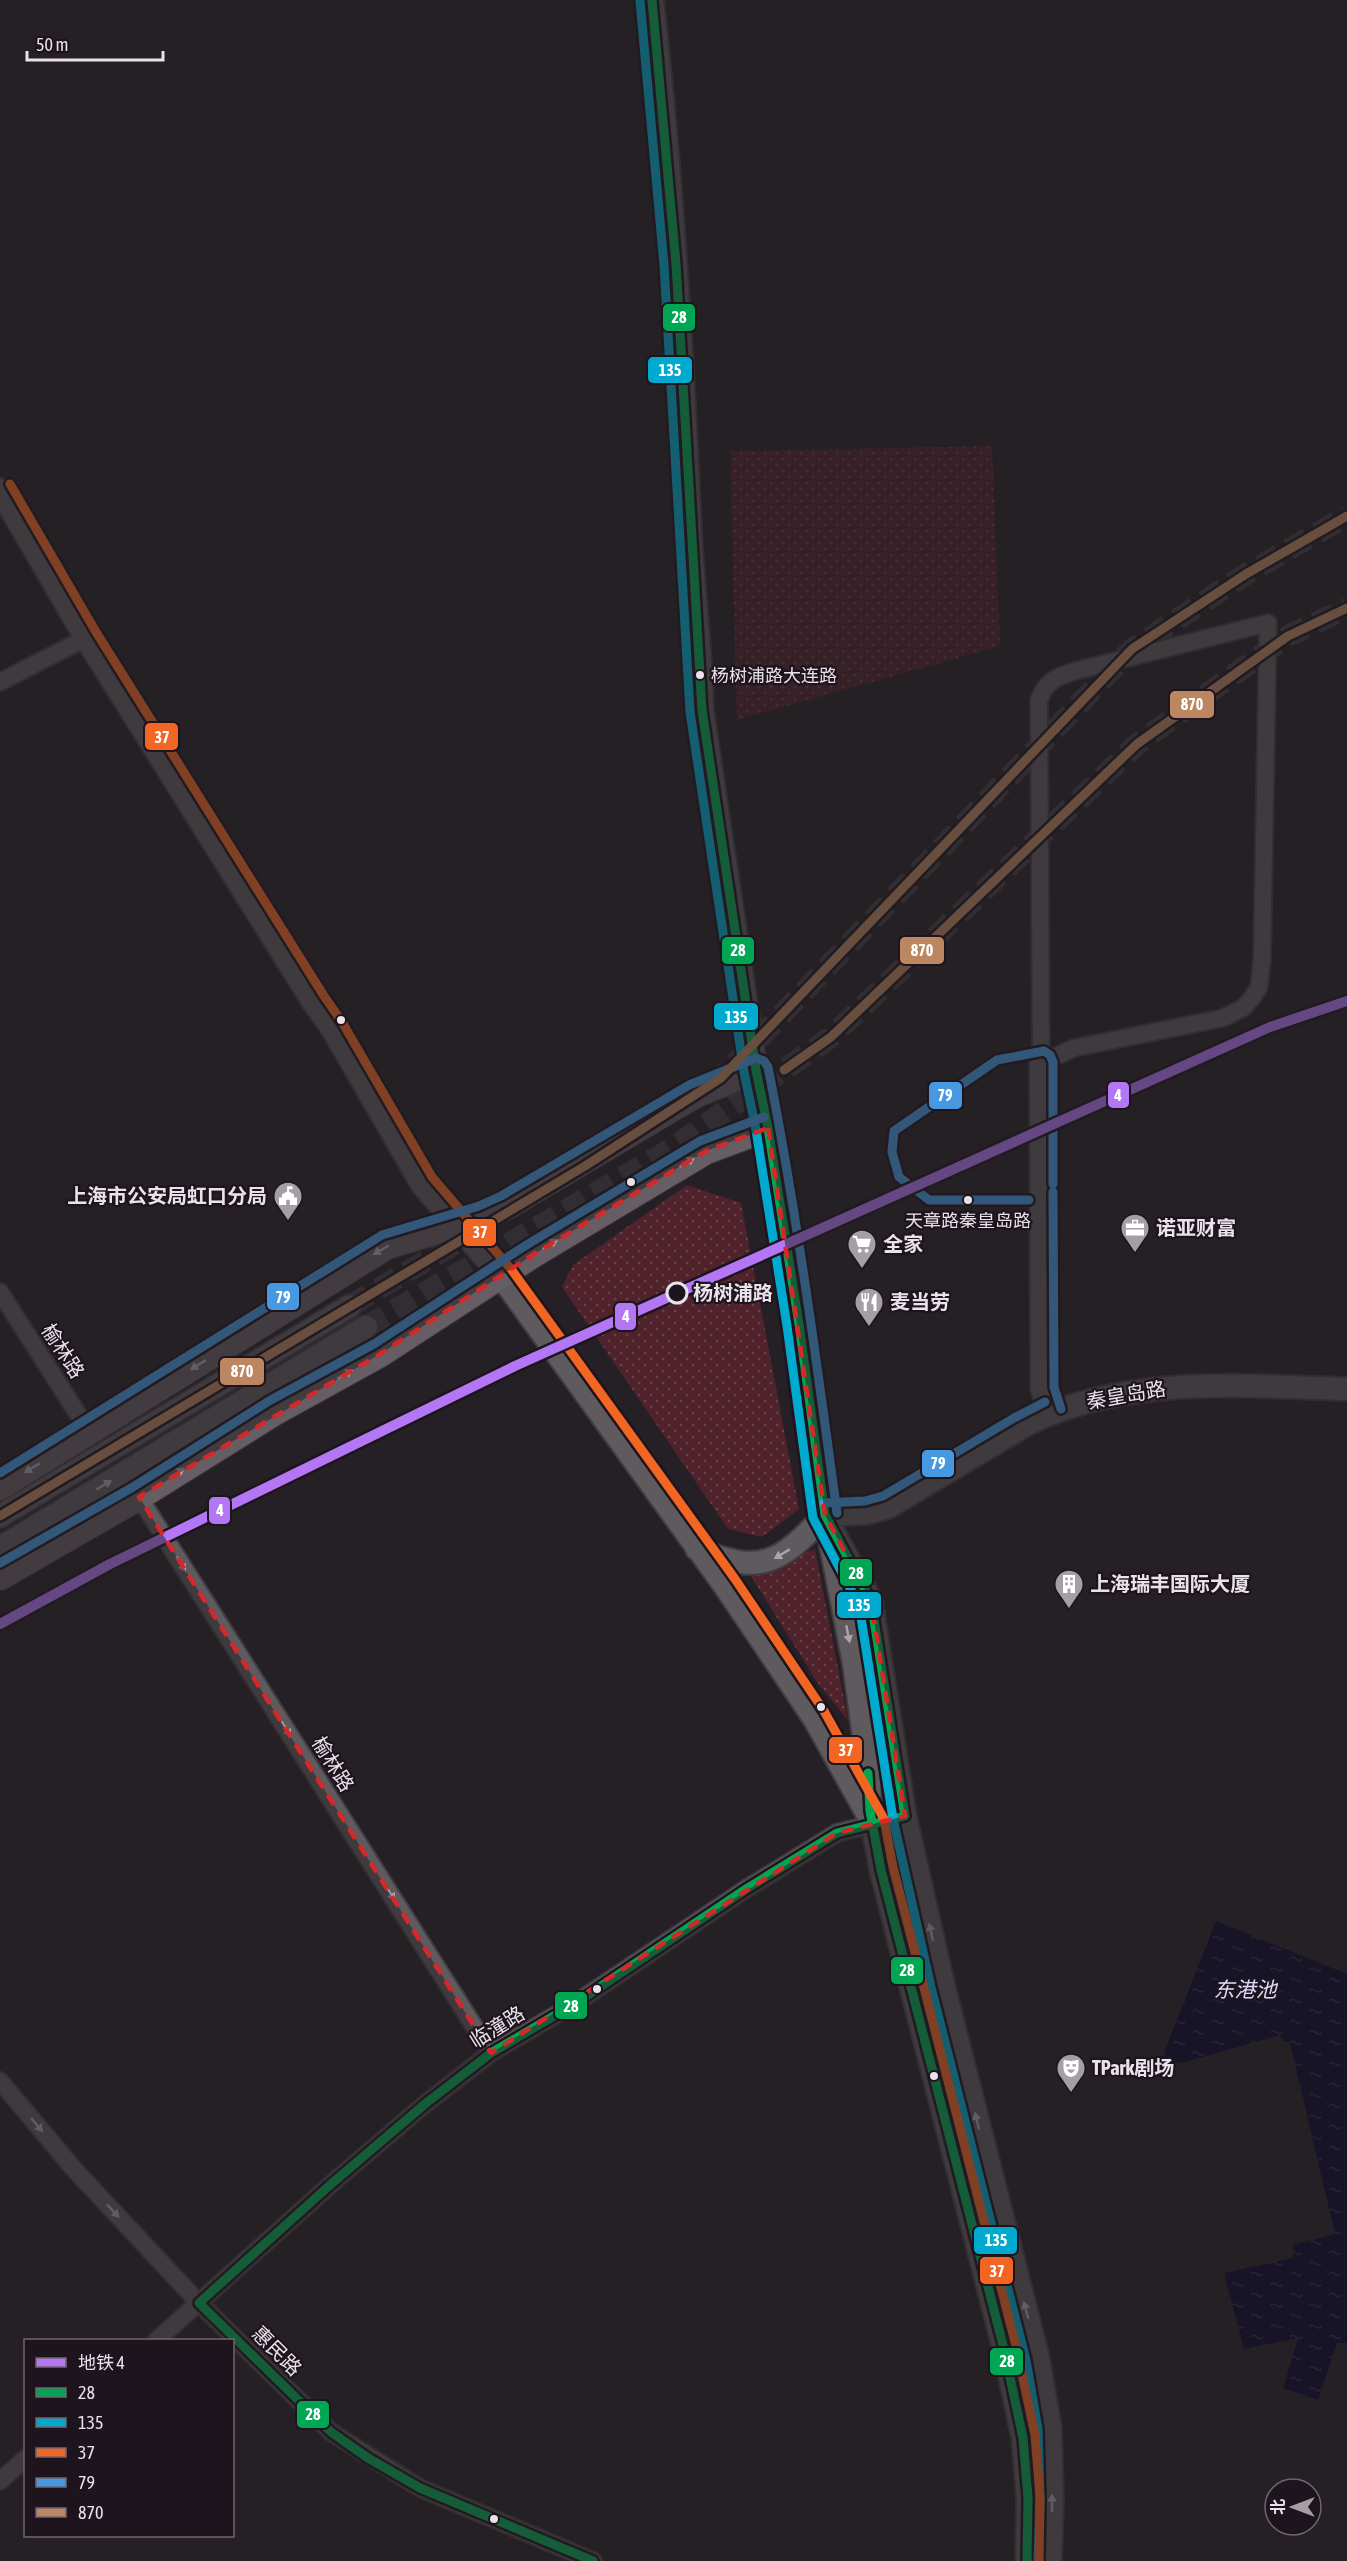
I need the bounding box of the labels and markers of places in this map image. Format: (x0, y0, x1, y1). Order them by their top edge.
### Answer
place label: 杨树浦路大连路 (711, 665, 837, 686)
marker: 杨树浦路大连路 (694, 669, 706, 681)
unlabelled marker (335, 1014, 347, 1026)
unlabelled marker (625, 1176, 637, 1188)
public building icon: 上海市公安局虹口分局 (272, 1180, 304, 1222)
place label: 上海市公安局虹口分局 (67, 1184, 267, 1207)
marker: 天章路秦皇岛路 (962, 1194, 974, 1206)
place label: 天章路秦皇岛路 (905, 1210, 1031, 1231)
office icon: 诺亚财富 (1119, 1212, 1151, 1254)
place label: 诺亚财富 (1156, 1216, 1236, 1239)
supermarket icon: 全家 (846, 1228, 878, 1270)
place label: 全家 (883, 1232, 923, 1255)
place label: 杨树浦路 (693, 1281, 773, 1304)
marker: 杨树浦路 (666, 1282, 688, 1304)
restaurant icon: 麦当劳 (853, 1286, 885, 1328)
place label: 麦当劳 (890, 1290, 950, 1313)
building icon: 上海瑞丰国际大厦 (1053, 1568, 1085, 1610)
place label: 上海瑞丰国际大厦 (1090, 1572, 1250, 1595)
unlabelled marker (815, 1701, 827, 1713)
unlabelled marker (591, 1983, 603, 1995)
theatre icon: TPark剧场 (1055, 2052, 1087, 2094)
place label: TPark剧场 (1092, 2056, 1174, 2079)
unlabelled marker (928, 2070, 940, 2082)
unlabelled marker (488, 2513, 500, 2525)

